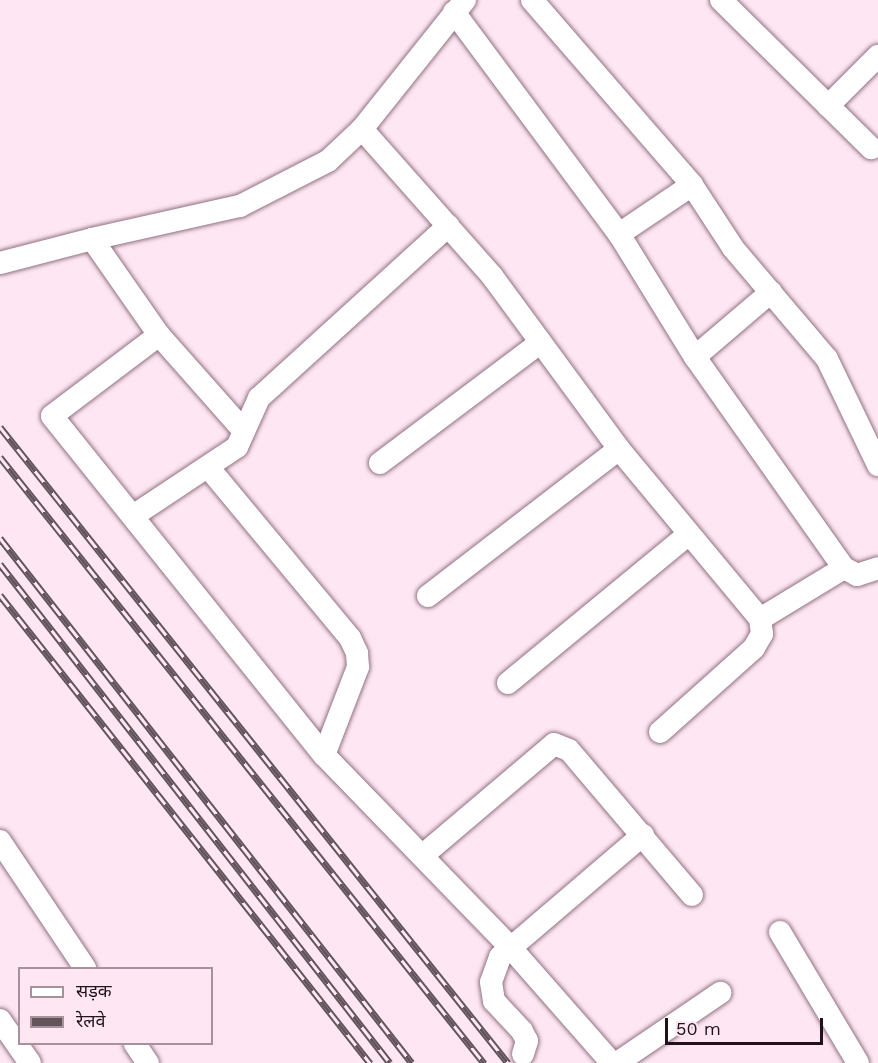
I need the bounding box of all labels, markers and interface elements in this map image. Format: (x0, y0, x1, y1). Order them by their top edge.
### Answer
legend (18, 967, 213, 1045)
text: सड़क (76, 980, 112, 1001)
scale bar (668, 1006, 826, 1044)
text: रेलवे (76, 1010, 106, 1031)
text: 50 m (676, 1018, 721, 1039)

